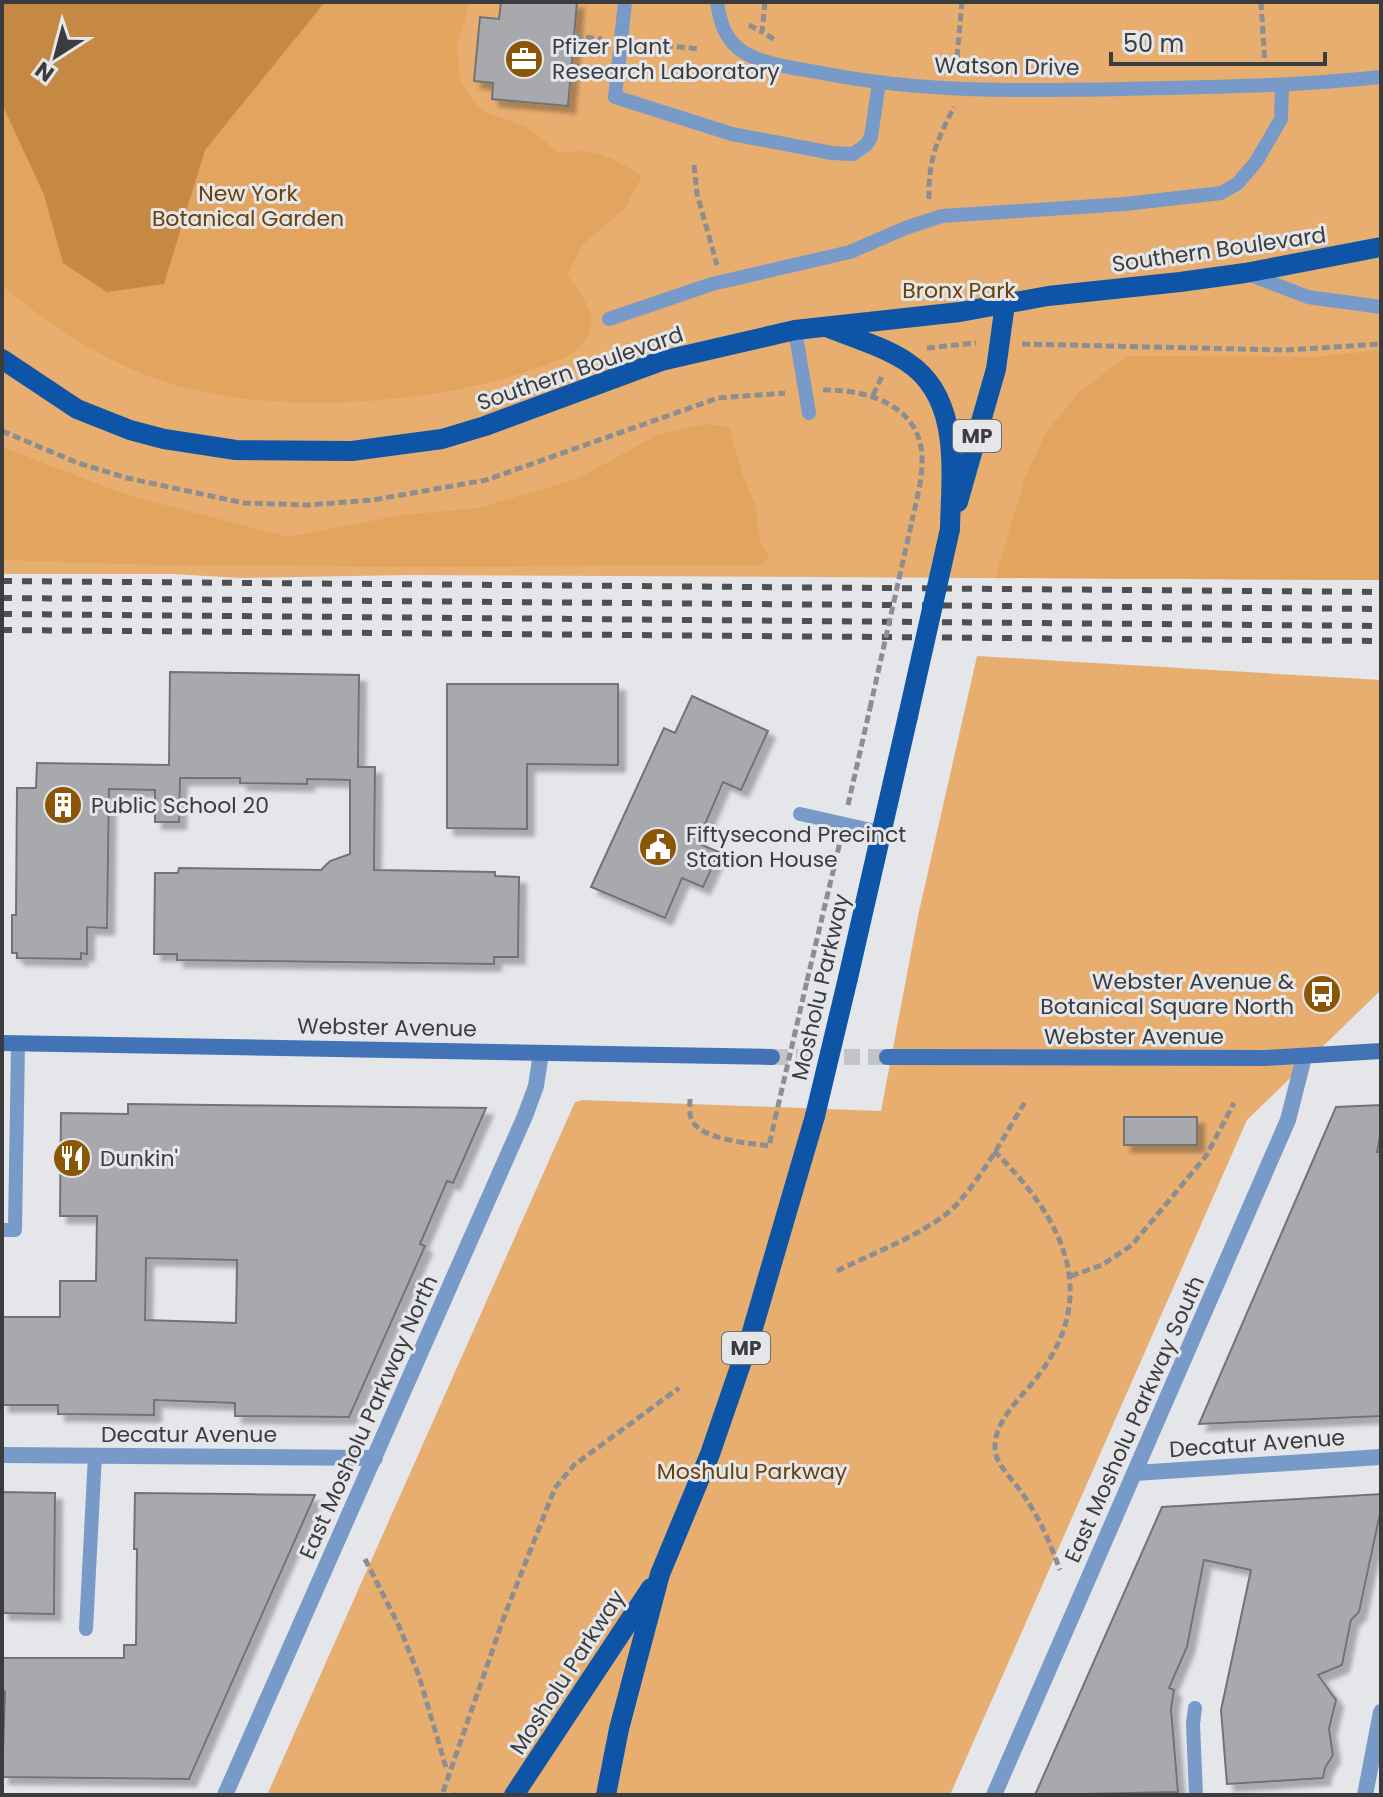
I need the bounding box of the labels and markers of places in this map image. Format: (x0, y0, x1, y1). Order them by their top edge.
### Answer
place label: Pfizer Plant Research Laboratory (552, 31, 780, 87)
office icon: Pfizer Plant Research Laboratory (503, 38, 545, 80)
building icon: Public School 20 (42, 784, 84, 826)
place label: Public School 20 (91, 790, 269, 821)
place label: Fiftysecond Precinct Station House (686, 819, 906, 875)
public building icon: Fiftysecond Precinct Station House (637, 826, 679, 868)
place label: Webster Avenue & Botanical Square North (1040, 966, 1295, 1022)
bus stop icon: Webster Avenue & Botanical Square North (1301, 973, 1343, 1015)
restaurant icon: Dunkin' (51, 1137, 93, 1179)
place label: Dunkin' (100, 1143, 178, 1174)

